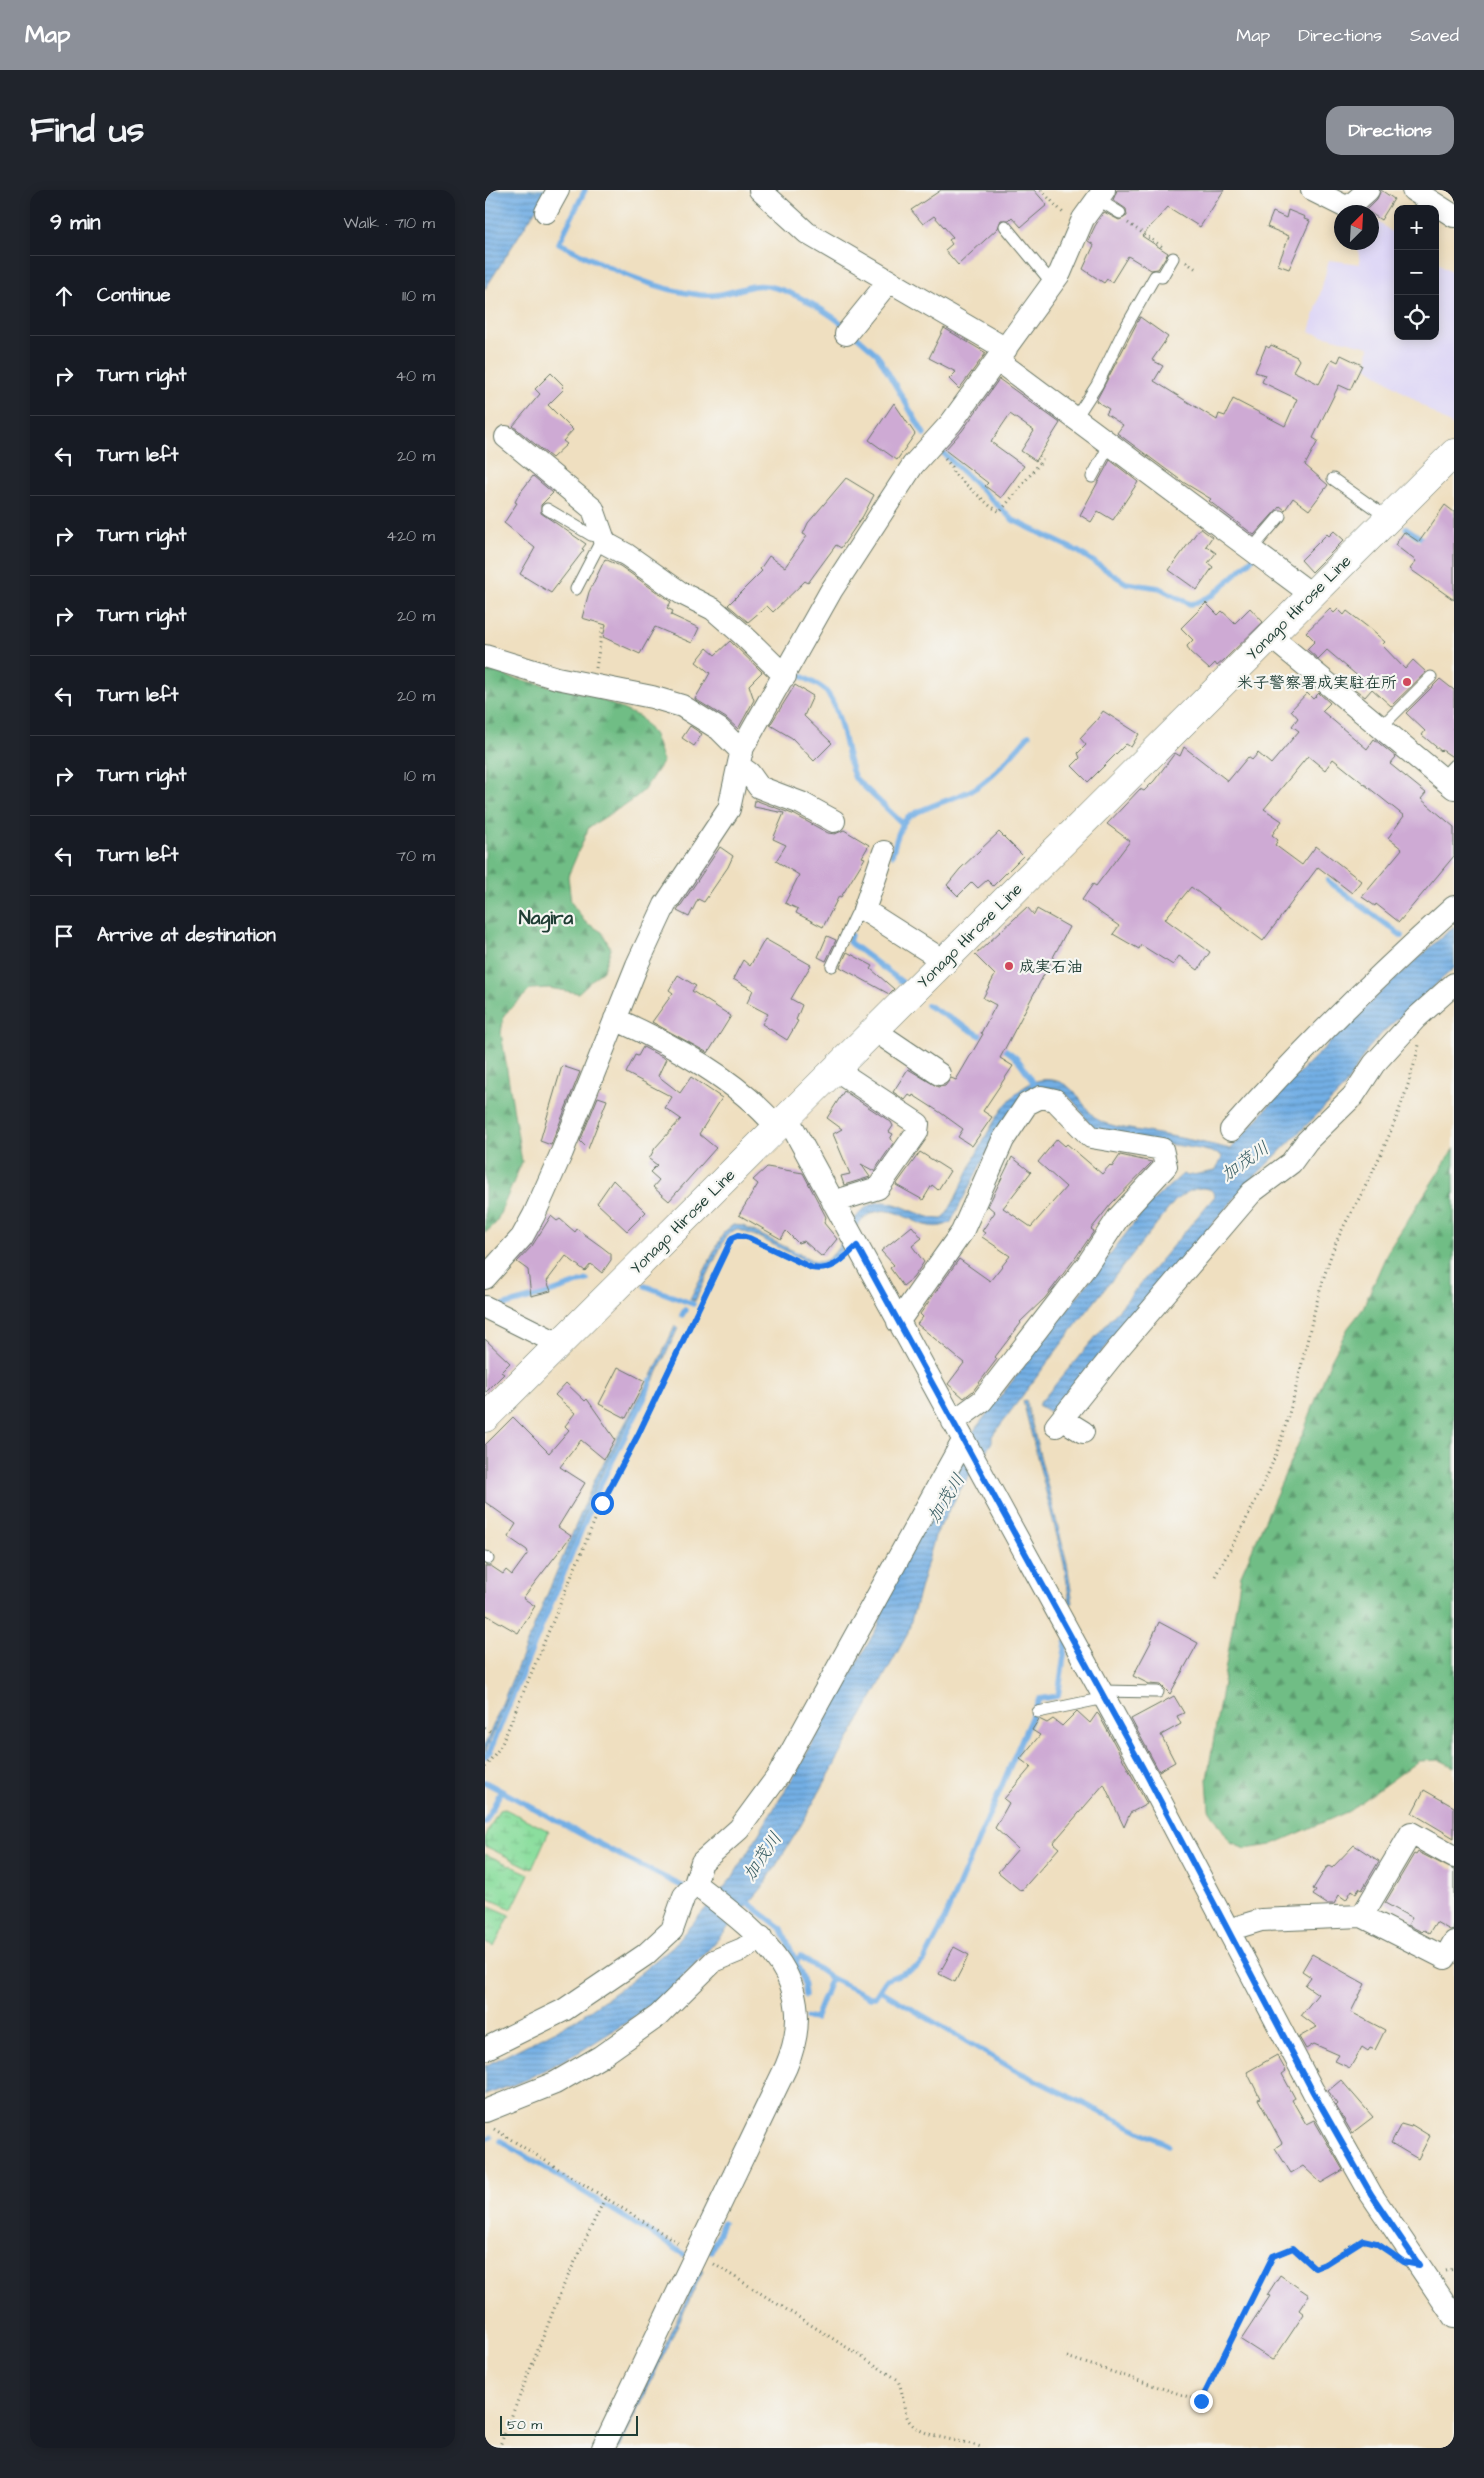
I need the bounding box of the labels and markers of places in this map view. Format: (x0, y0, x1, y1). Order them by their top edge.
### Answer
place label: 米子警察署成実駐在所 (1237, 672, 1397, 694)
marker: 米子警察署成実駐在所 (1401, 676, 1413, 688)
place label: 成実石油 (1019, 956, 1083, 978)
marker: 成実石油 (1003, 960, 1015, 972)

